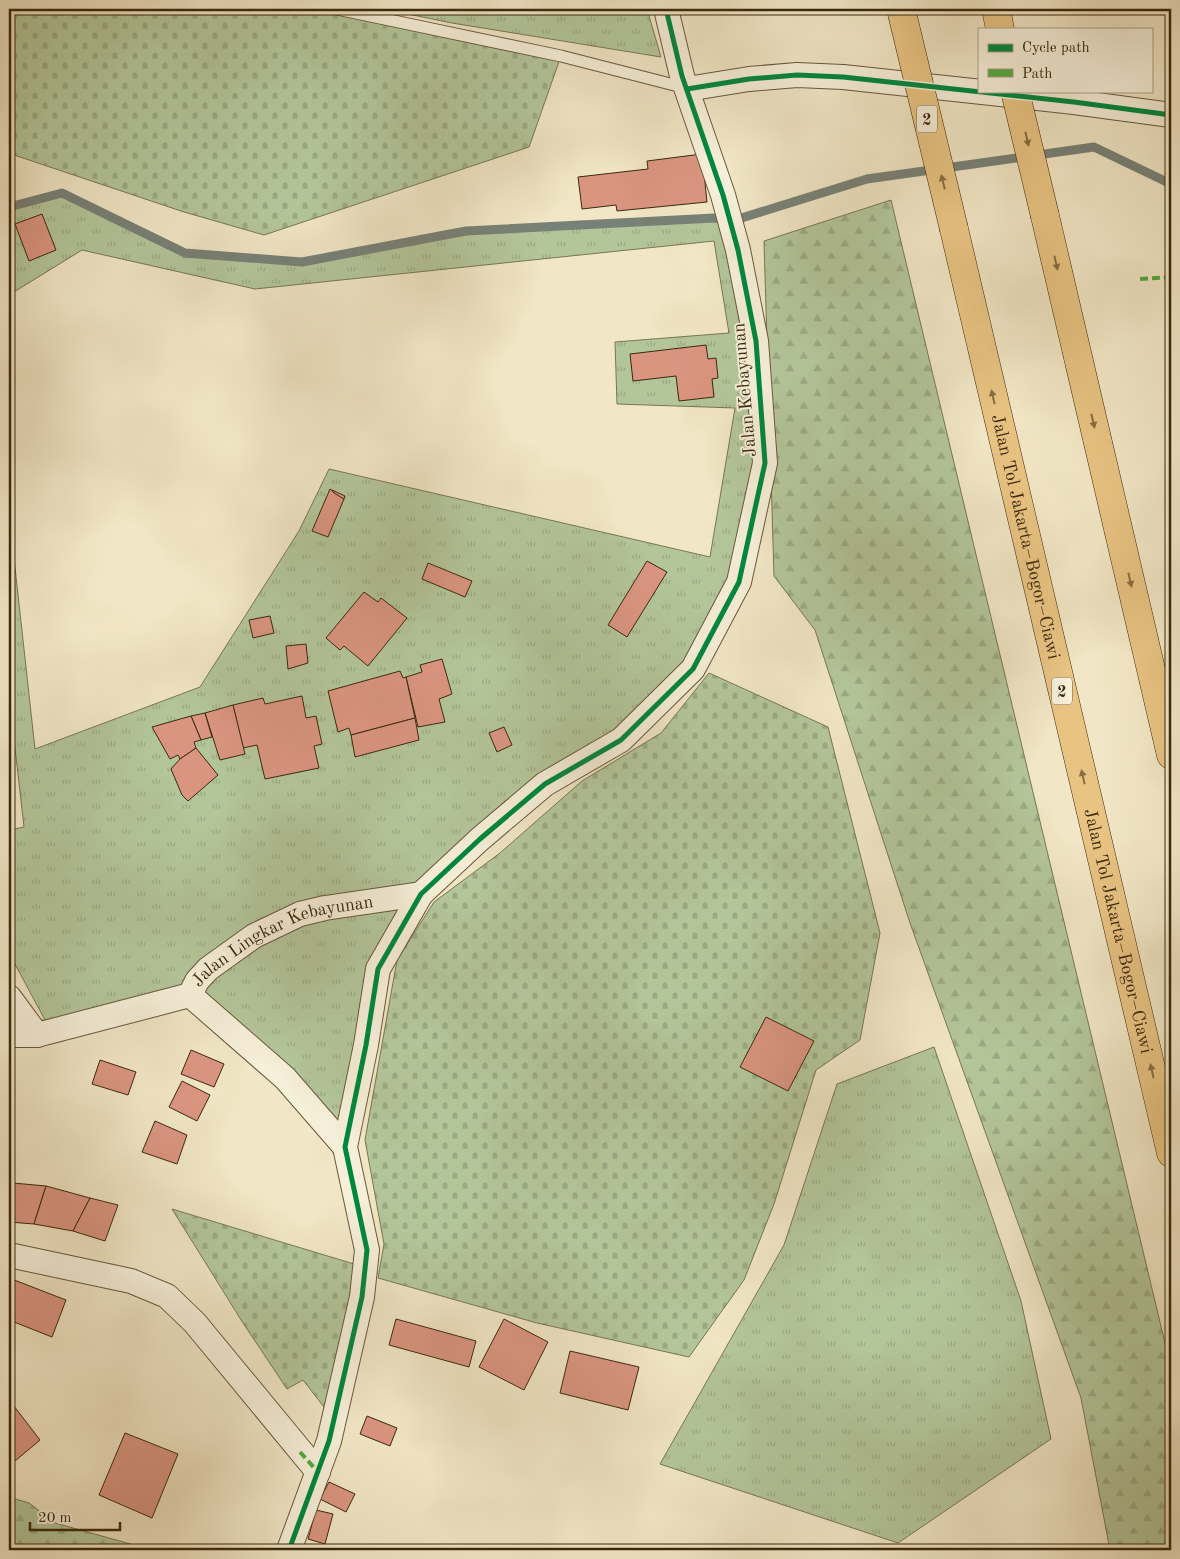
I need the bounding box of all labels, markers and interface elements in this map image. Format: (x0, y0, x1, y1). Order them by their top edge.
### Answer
legend (978, 28, 1152, 92)
text: Cycle path (1022, 41, 1090, 56)
text: Path (1022, 67, 1052, 82)
road number: 2 (917, 106, 937, 132)
one-way arrow (1023, 131, 1031, 146)
one-way arrow (938, 174, 946, 189)
one-way arrow (1052, 256, 1060, 271)
street label: Jalan Kebayunan (730, 322, 760, 458)
one-way arrow (989, 390, 997, 405)
street label: Jalan Tol Jakarta–Bogor–Ciawi (988, 413, 1063, 661)
one-way arrow (1089, 414, 1097, 429)
one-way arrow (1126, 572, 1134, 587)
road number: 2 (1052, 678, 1072, 704)
one-way arrow (1079, 769, 1087, 784)
street label: Jalan Tol Jakarta–Bogor–Ciawi (1080, 807, 1155, 1056)
street label: Jalan Lingkar Kebayunan (189, 893, 375, 990)
one-way arrow (1148, 1064, 1156, 1079)
scale bar (30, 1499, 120, 1531)
text: 20 m (38, 1511, 72, 1526)

